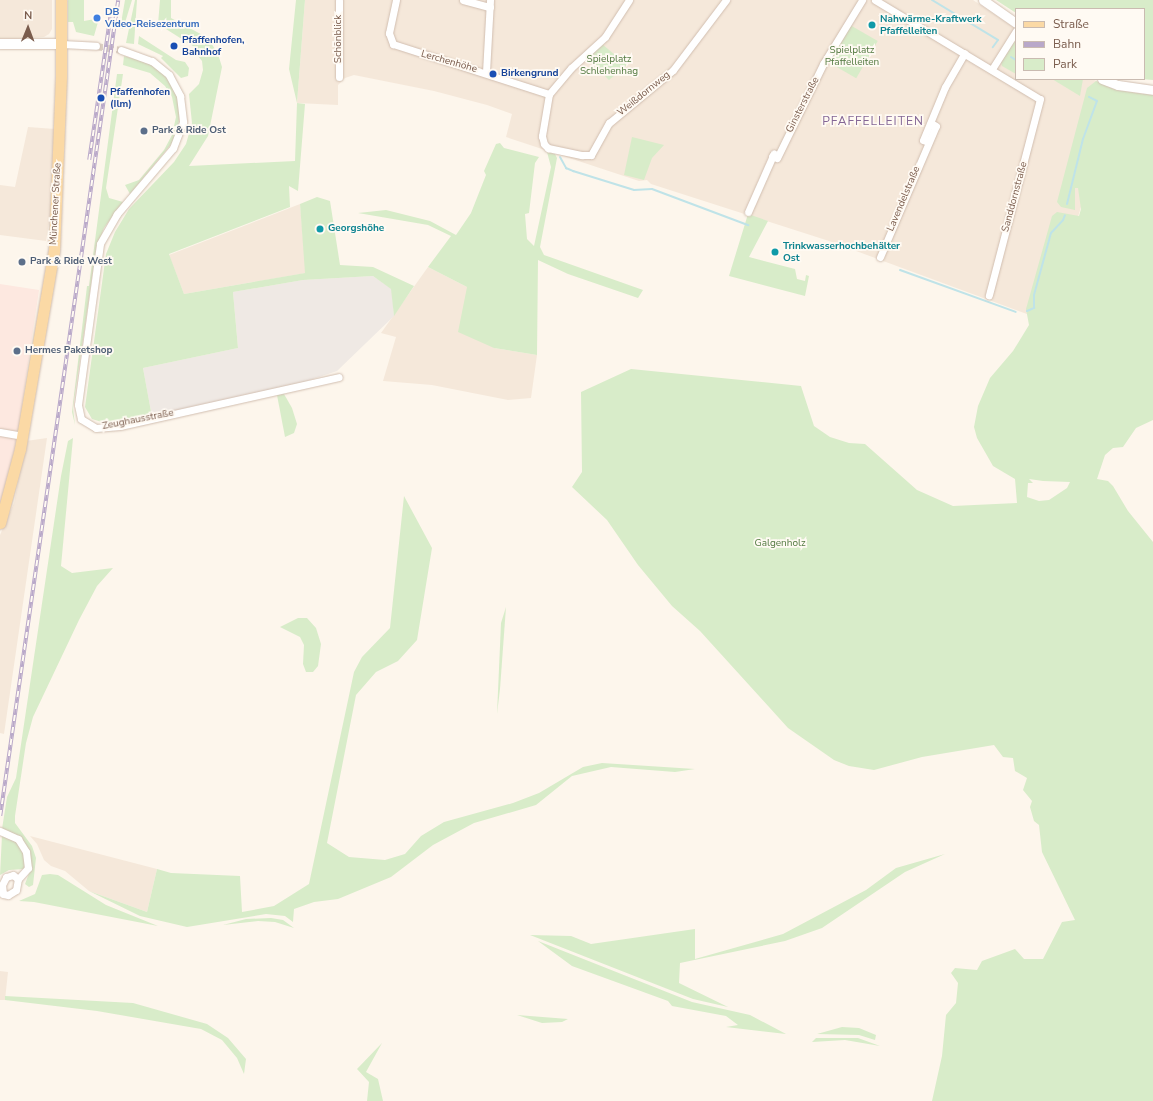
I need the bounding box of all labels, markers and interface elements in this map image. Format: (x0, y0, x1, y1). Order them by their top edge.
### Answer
place label: DB Video-Reisezentrum (105, 6, 200, 30)
north arrow (8, 8, 48, 48)
text: N (24, 8, 32, 23)
legend (1015, 8, 1145, 80)
marker: DB Video-Reisezentrum (92, 13, 102, 23)
place label: Nahwärme-Kraftwerk Pfaffelleiten (880, 13, 982, 36)
street label: Schönblick (333, 15, 345, 63)
text: Straße (1053, 16, 1089, 32)
marker: Nahwärme-Kraftwerk Pfaffelleiten (867, 20, 877, 30)
place label: Pfaffenhofen, Bahnhof (182, 34, 245, 58)
text: Bahn (1053, 36, 1081, 52)
marker: Pfaffenhofen, Bahnhof (169, 41, 179, 51)
park label: Spielplatz Pfaffelleiten (825, 44, 879, 68)
street label: Lerchenhöhe (420, 48, 478, 76)
park label: Spielplatz Schlehenhag (580, 53, 638, 76)
text: Park (1053, 56, 1077, 72)
place label: Birkengrund (501, 68, 558, 80)
marker: Birkengrund (488, 69, 498, 79)
street label: Weißdornweg (615, 69, 673, 119)
street label: Ginsterstraße (784, 75, 822, 135)
place label: Pfaffenhofen (Ilm) (110, 86, 170, 110)
marker: Pfaffenhofen (Ilm) (95, 92, 107, 104)
district label: PFAFFELLEITEN (822, 115, 924, 129)
place label: Park & Ride Ost (152, 125, 226, 137)
marker: Park & Ride Ost (139, 126, 149, 136)
street label: Sanddornstraße (1000, 161, 1030, 233)
street label: Münchener Straße (48, 162, 64, 246)
street label: Lavendelstraße (885, 165, 923, 233)
place label: Georgshöhe (328, 223, 384, 235)
marker: Georgshöhe (315, 224, 325, 234)
place label: Trinkwasserhochbehälter Ost (783, 240, 900, 264)
marker: Trinkwasserhochbehälter Ost (770, 247, 780, 257)
place label: Park & Ride West (30, 256, 112, 268)
marker: Park & Ride West (17, 257, 27, 267)
place label: Hermes Paketshop (25, 345, 113, 357)
marker: Hermes Paketshop (12, 346, 22, 356)
street label: Zeughausstraße (101, 407, 175, 433)
park label: Galgenholz (754, 538, 806, 550)

